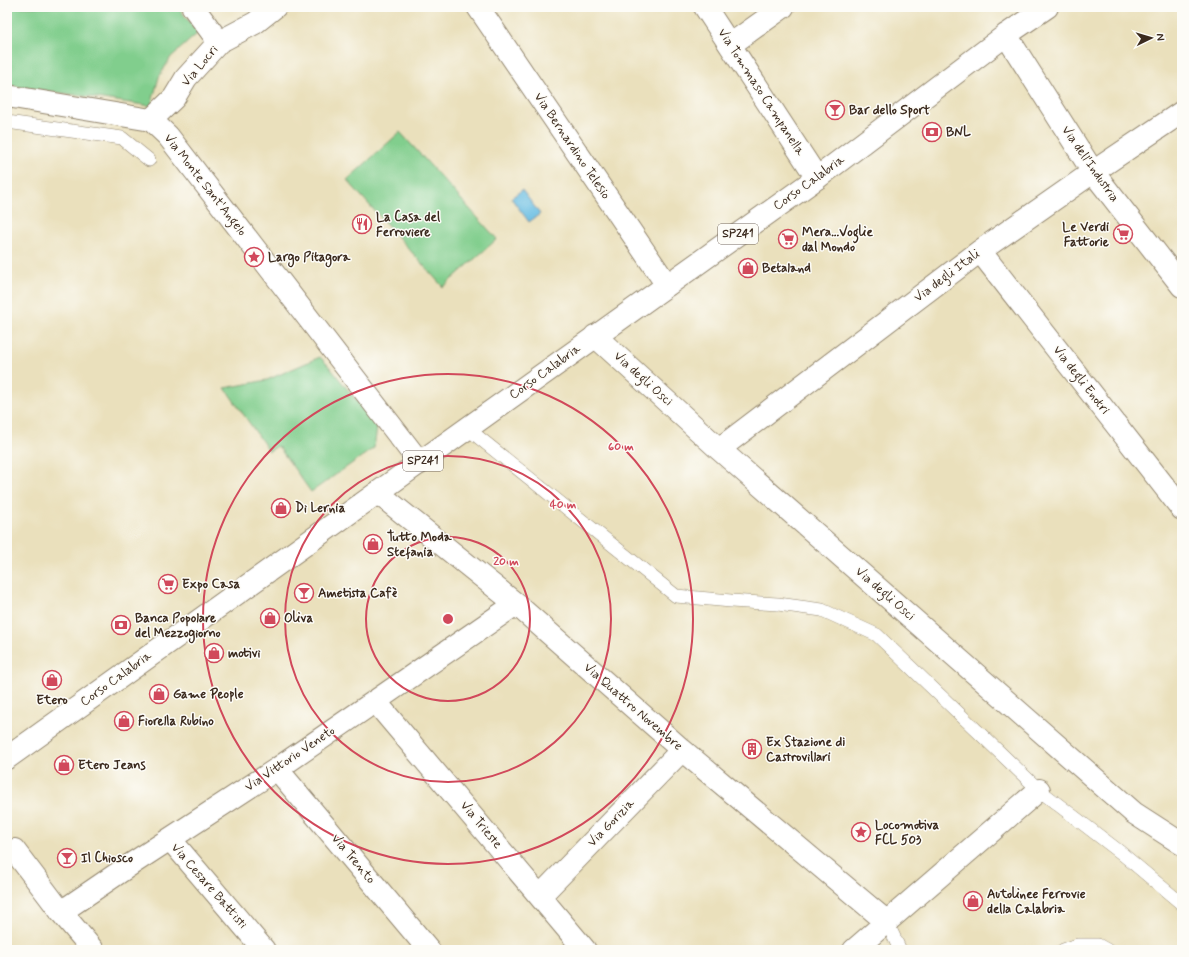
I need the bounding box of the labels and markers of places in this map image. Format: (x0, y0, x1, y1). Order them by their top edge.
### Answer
bar icon: Bar dello Sport (824, 99, 846, 121)
place label: Bar dello Sport (849, 102, 931, 119)
bank icon: BNL (921, 121, 943, 143)
place label: BNL (946, 124, 971, 141)
place label: La Casa del Ferroviere (376, 209, 441, 241)
restaurant icon: La Casa del Ferroviere (351, 213, 373, 235)
place label: Le Verdi Fattorie (1062, 219, 1109, 251)
supermarket icon: Le Verdi Fattorie (1112, 223, 1134, 245)
place label: Mera...Voglie dal Mondo (802, 224, 873, 256)
supermarket icon: Mera...Voglie dal Mondo (777, 228, 799, 250)
place icon: Largo Pitagora (243, 246, 265, 268)
place label: Largo Pitagora (268, 249, 351, 268)
shop icon: Betaland (737, 257, 759, 279)
place label: Betaland (762, 260, 811, 277)
shop icon: Di Lernia (270, 497, 292, 519)
place label: Di Lernia (295, 500, 346, 517)
place label: Tutto Moda Stefania (387, 529, 453, 561)
shop icon: Tutto Moda Stefania (362, 533, 384, 555)
supermarket icon: Expo Casa (157, 573, 179, 595)
place label: Expo Casa (182, 576, 240, 593)
bar icon: Ametista Cafè (293, 582, 315, 604)
place label: Ametista Cafè (318, 585, 397, 602)
shop icon: Oliva (259, 607, 281, 629)
place label: Banca Popolare del Mezzogiorno (135, 610, 220, 644)
place label: Oliva (284, 610, 313, 627)
centre of rings (441, 612, 455, 626)
bank icon: Banca Popolare del Mezzogiorno (110, 614, 132, 636)
shop icon: motivi (203, 642, 225, 664)
place label: motivi (228, 645, 260, 662)
shop icon: Etero (41, 669, 63, 691)
shop icon: Game People (148, 683, 170, 705)
place label: Game People (173, 686, 244, 703)
place label: Etero (36, 692, 68, 709)
shop icon: Fiorella Rubino (113, 710, 135, 732)
place label: Fiorella Rubino (138, 713, 214, 730)
place label: Ex Stazione di Castrovillari (766, 734, 845, 766)
building icon: Ex Stazione di Castrovillari (741, 738, 763, 760)
shop icon: Etero Jeans (53, 754, 75, 776)
place label: Etero Jeans (78, 757, 146, 774)
place label: Locomotiva FCL 503 (875, 817, 939, 849)
place icon: Locomotiva FCL 503 (850, 821, 872, 843)
bar icon: Il Chiosco (56, 847, 78, 869)
place label: Il Chiosco (81, 850, 133, 867)
place label: Autolinee Ferrovie della Calabria (987, 886, 1086, 918)
shop icon: Autolinee Ferrovie della Calabria (962, 890, 984, 912)

